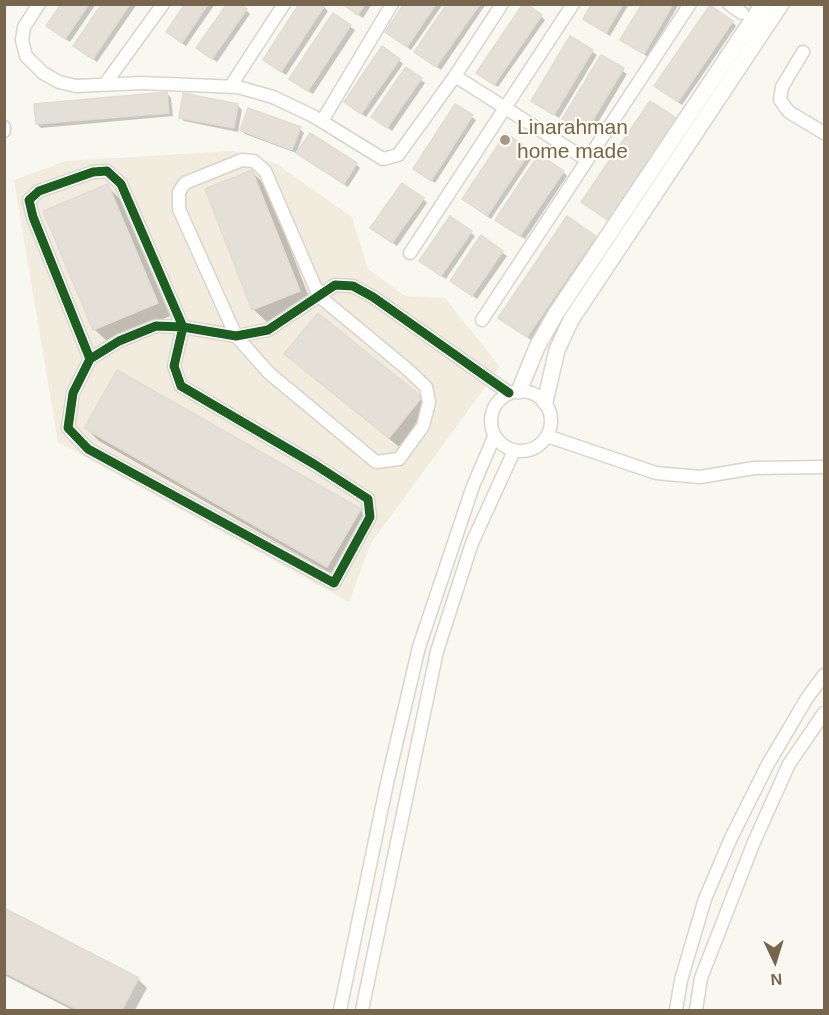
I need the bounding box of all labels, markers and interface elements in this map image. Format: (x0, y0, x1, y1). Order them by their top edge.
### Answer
place label: Linarahman home made (517, 115, 628, 165)
marker: Linarahman home made (498, 133, 512, 147)
north arrow (745, 931, 805, 991)
text: N (770, 971, 783, 988)

